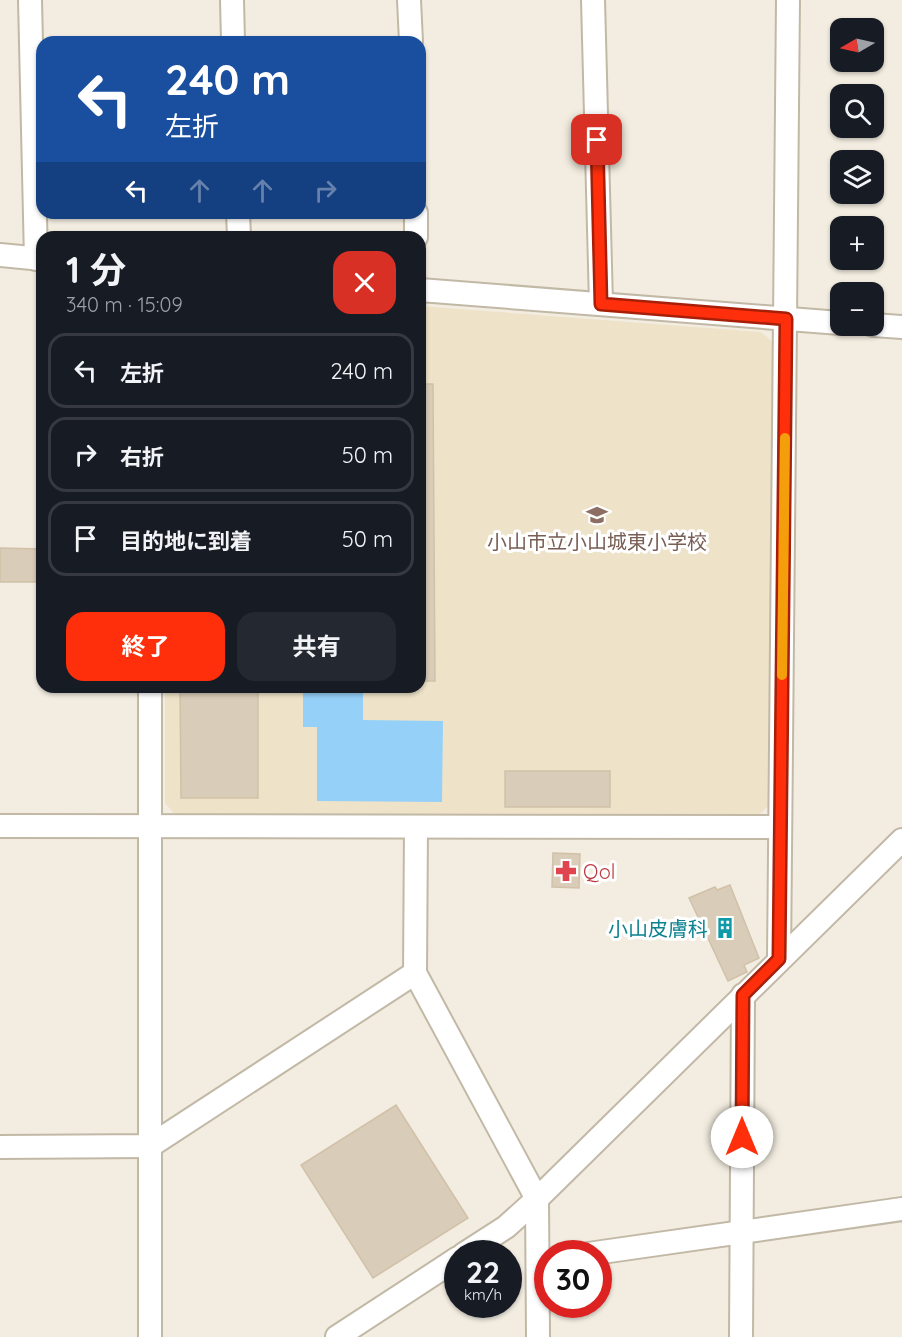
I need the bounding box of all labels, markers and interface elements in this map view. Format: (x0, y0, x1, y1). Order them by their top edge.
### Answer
north arrow (830, 18, 884, 72)
map controls (830, 18, 884, 336)
text: 240 m (165, 53, 290, 106)
icon: left (66, 60, 144, 138)
button: search (830, 84, 884, 138)
text: 左折 (165, 109, 219, 143)
pin (571, 114, 622, 165)
icon: arrive (580, 123, 613, 156)
button: layers (830, 150, 884, 204)
icon: left (120, 174, 153, 207)
icon: ahead (183, 174, 216, 207)
icon: ahead (246, 174, 279, 207)
icon: right (309, 174, 342, 207)
button: + (830, 216, 884, 270)
text: 1 分 (66, 247, 126, 292)
button: close (333, 251, 396, 314)
button: − (830, 282, 884, 336)
text: 340 m · 15:09 (66, 292, 183, 317)
icon: left (69, 354, 102, 387)
text: 240 m (330, 357, 393, 385)
text: 左折 (120, 359, 164, 387)
icon: right (69, 438, 102, 471)
text: 50 m (342, 441, 393, 469)
text: 右折 (120, 443, 164, 471)
school or university icon: 小山市立小山城東小学校 (585, 503, 609, 527)
icon: arrive (69, 522, 102, 555)
text: 50 m (342, 525, 393, 553)
text: 目的地に到着 (120, 527, 252, 555)
place label: 小山市立小山城東小学校 (487, 529, 707, 554)
button: 終了 (66, 612, 225, 681)
button: 共有 (237, 612, 396, 681)
pharmacy icon: Qol (554, 859, 578, 883)
place label: Qol (583, 859, 615, 884)
place label: 小山皮膚科 (608, 916, 708, 941)
building icon: 小山皮膚科 (713, 916, 737, 940)
position arrow (710, 1105, 774, 1169)
speed limit sign: 30 (534, 1240, 612, 1318)
text: 22 (466, 1253, 500, 1291)
text: km/h (464, 1285, 502, 1304)

